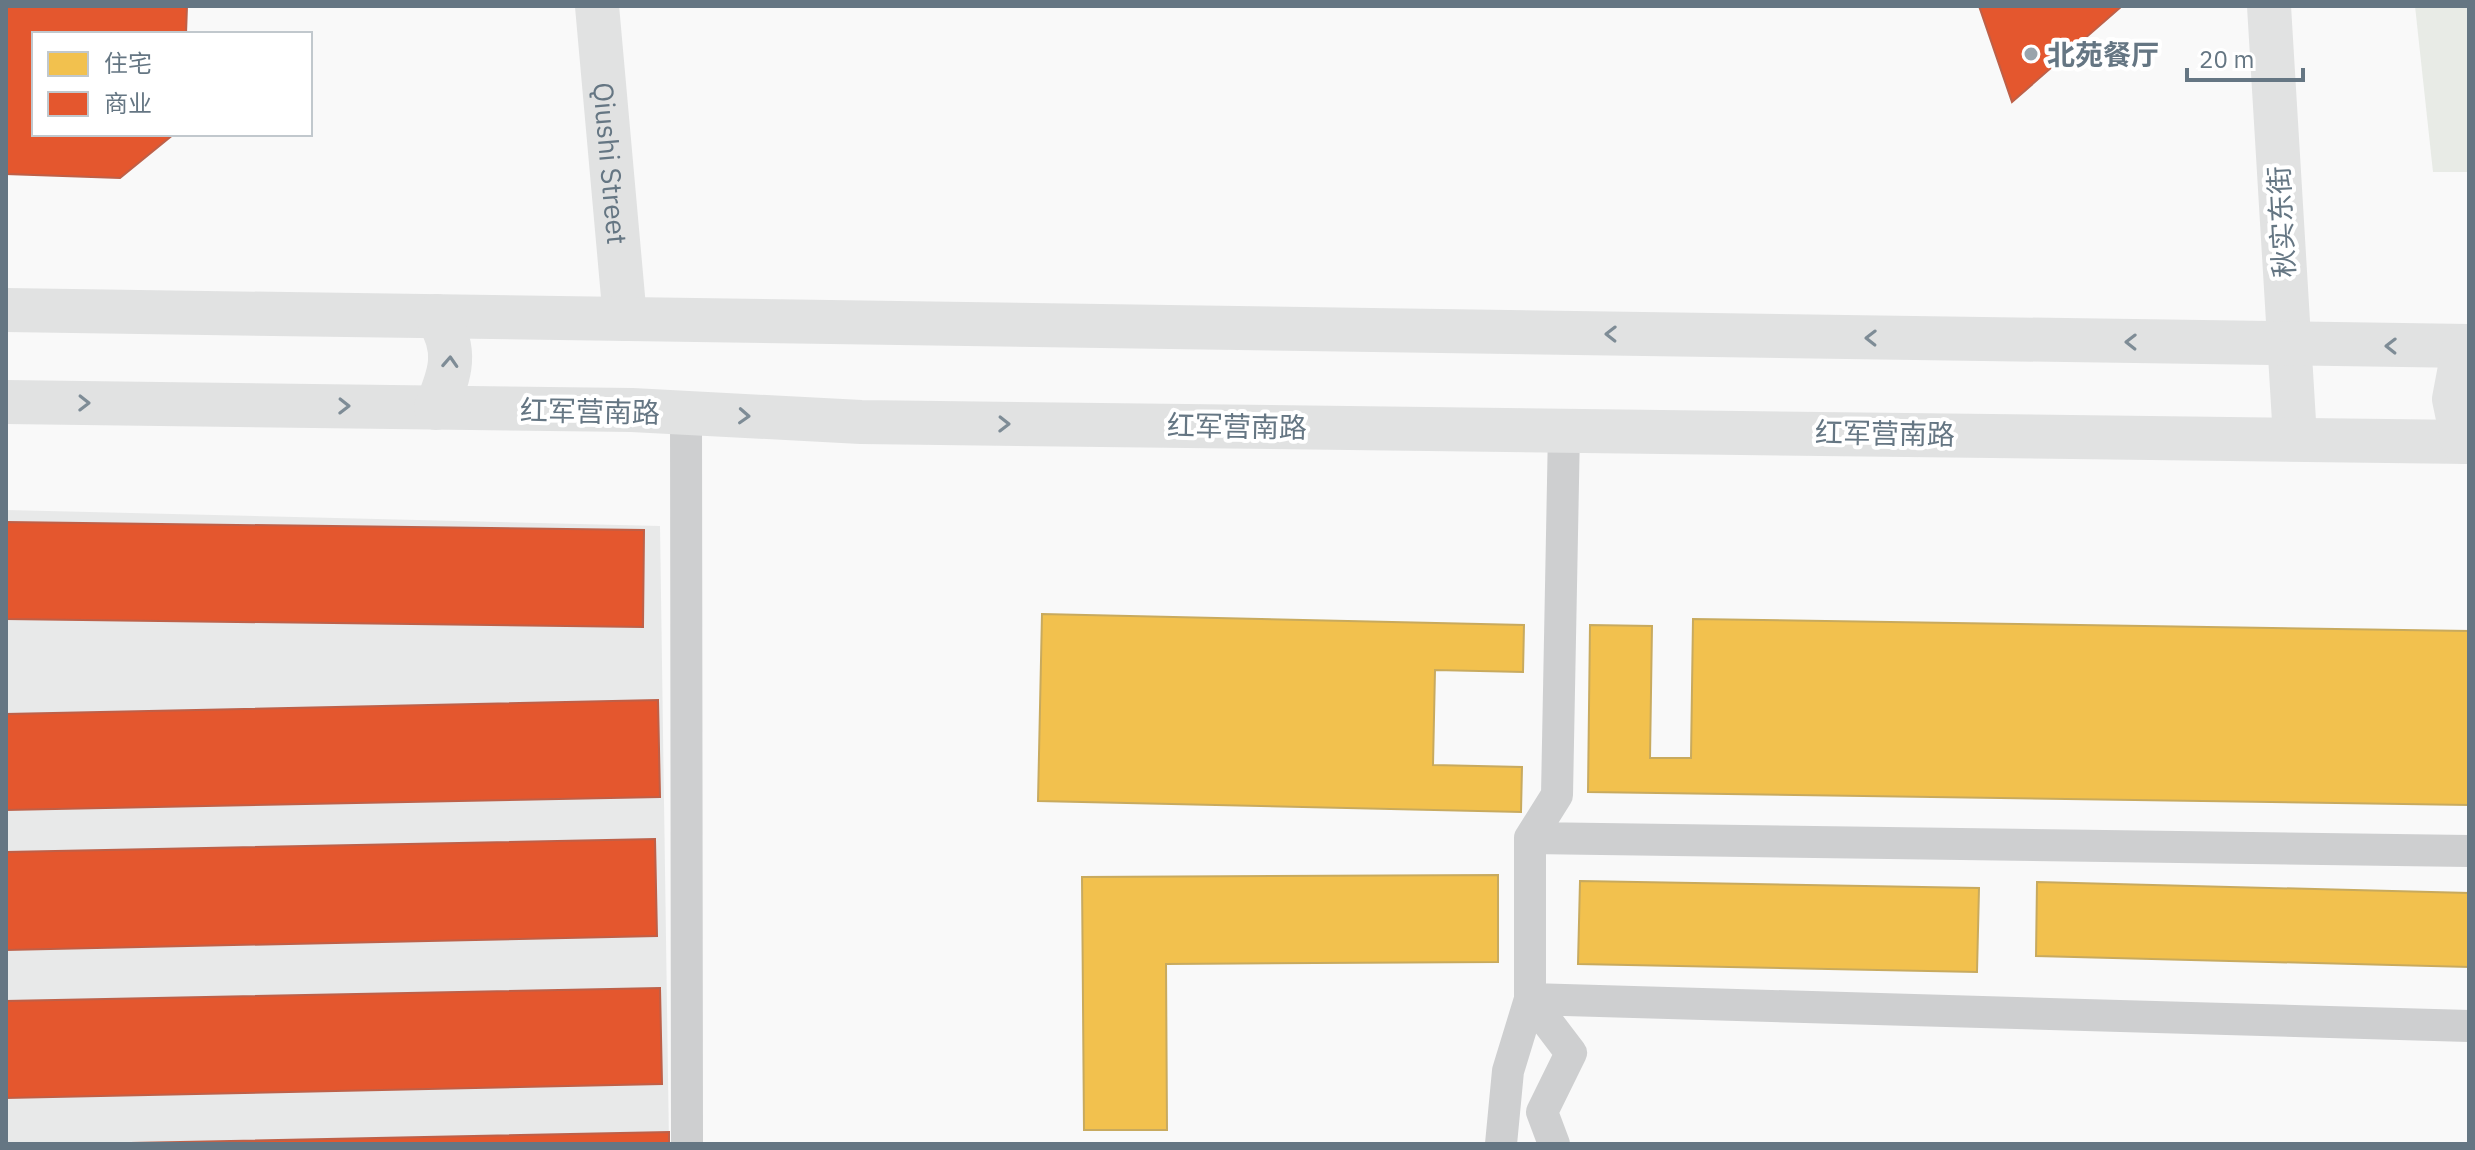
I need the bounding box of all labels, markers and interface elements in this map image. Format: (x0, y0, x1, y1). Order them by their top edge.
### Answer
legend (32, 32, 312, 136)
scale bar (2187, 32, 2303, 82)
place label: 北苑餐厅 (2047, 36, 2159, 73)
text: 20 m (2199, 43, 2254, 75)
marker: 北苑餐厅 (2022, 45, 2040, 63)
text: 住宅 (104, 47, 152, 79)
street label: Qiushi Street (585, 81, 637, 246)
text: 商业 (104, 87, 152, 119)
street label: 秋实东街 (2260, 165, 2302, 279)
one-way arrow (1604, 325, 1617, 343)
one-way arrow (1864, 329, 1877, 347)
one-way arrow (2124, 333, 2137, 350)
one-way arrow (2384, 337, 2397, 354)
one-way arrow (441, 355, 458, 368)
street label: 红军营南路 (520, 391, 660, 431)
one-way arrow (78, 394, 91, 411)
one-way arrow (338, 398, 351, 415)
street label: 红军营南路 (1167, 406, 1307, 446)
one-way arrow (738, 408, 751, 425)
street label: 红军营南路 (1815, 413, 1955, 453)
one-way arrow (998, 415, 1011, 433)

